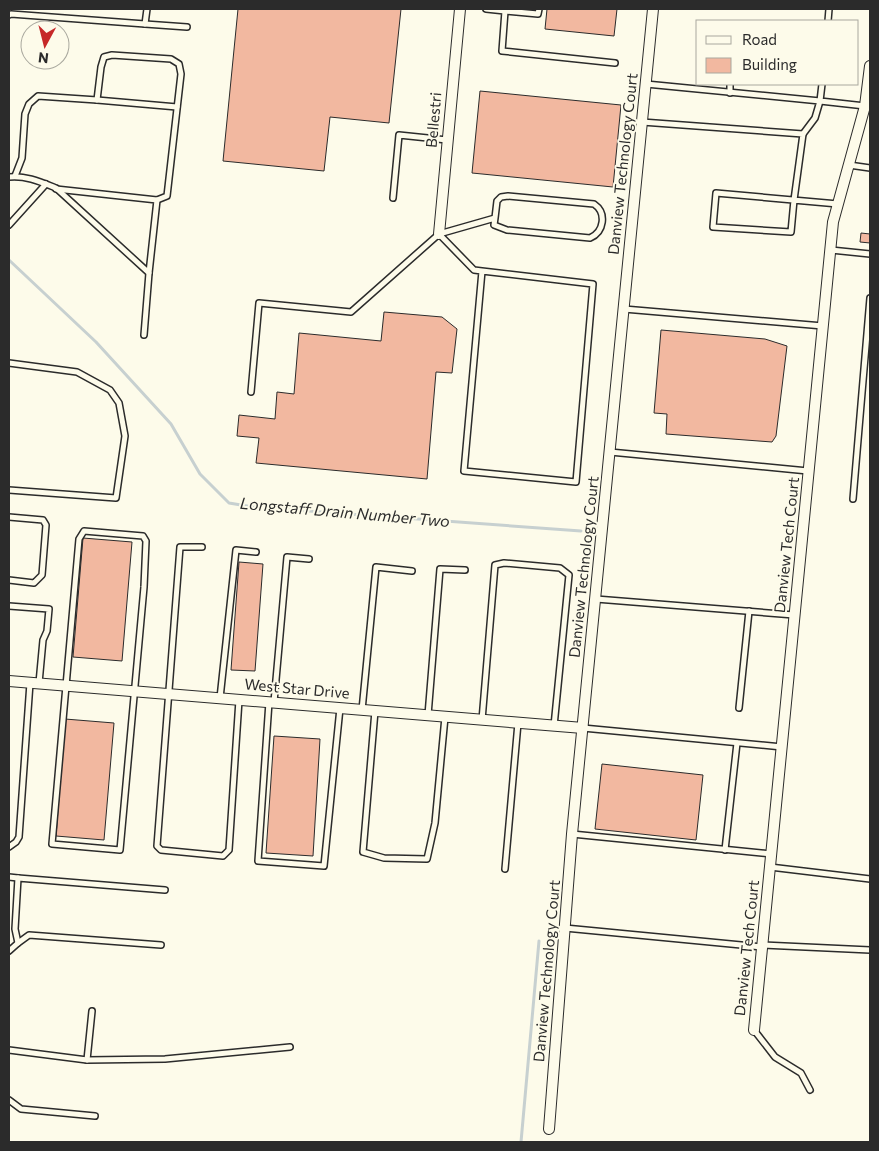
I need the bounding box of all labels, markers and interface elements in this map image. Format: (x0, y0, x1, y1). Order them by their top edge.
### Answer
north arrow (20, 20, 70, 70)
legend (696, 20, 859, 85)
text: Road (742, 30, 777, 48)
text: N (37, 49, 50, 67)
text: Building (742, 55, 797, 73)
street label: Danview Technology Court (604, 72, 641, 256)
street label: Bellestri (422, 91, 444, 149)
street label: Danview Technology Court (565, 475, 602, 659)
street label: Danview Tech Court (770, 476, 802, 614)
water label: Longstaff Drain Number Two (239, 493, 451, 530)
street label: West Star Drive (244, 674, 351, 702)
street label: Danview Technology Court (529, 879, 563, 1063)
street label: Danview Tech Court (730, 879, 762, 1017)

